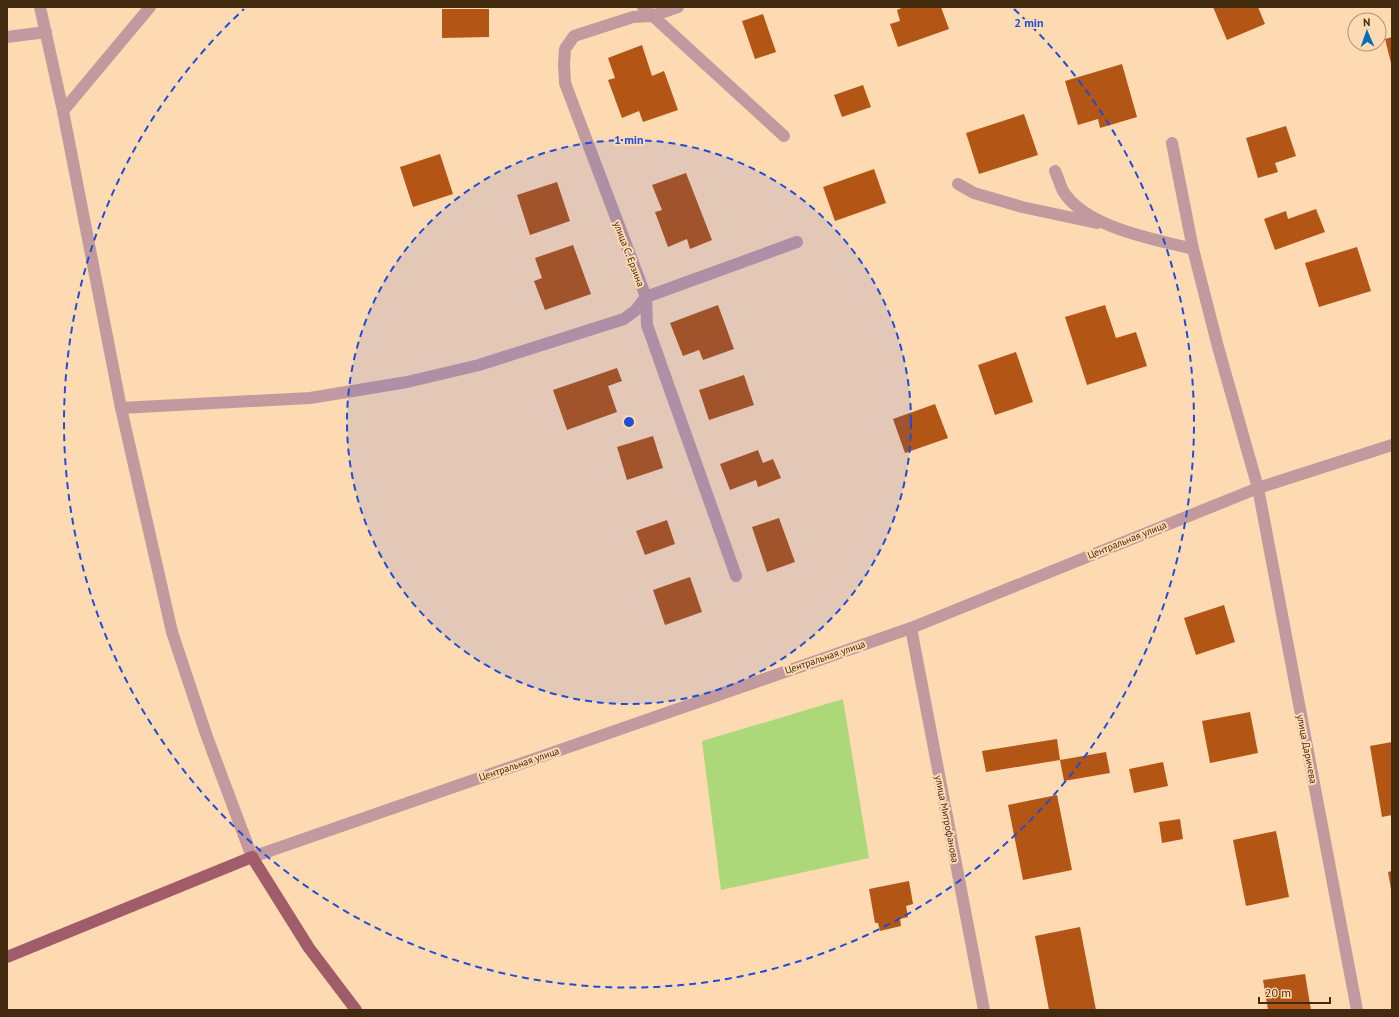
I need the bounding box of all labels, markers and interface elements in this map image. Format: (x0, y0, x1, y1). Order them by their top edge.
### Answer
north arrow (1347, 12, 1387, 52)
text: 2 min (1014, 15, 1044, 30)
text: N (1363, 15, 1371, 29)
text: 1 min (614, 132, 644, 147)
street label: улица С. Ерзина (611, 220, 647, 289)
centre of rings (622, 415, 636, 429)
street label: Центральная улица (1085, 518, 1169, 562)
street label: Центральная улица (783, 637, 867, 677)
street label: улица Даричева (1294, 713, 1320, 785)
street label: Центральная улица (477, 744, 561, 784)
street label: улица Митрофанова (932, 774, 962, 864)
scale bar (1259, 979, 1330, 1005)
text: 20 m (1265, 985, 1291, 1000)

